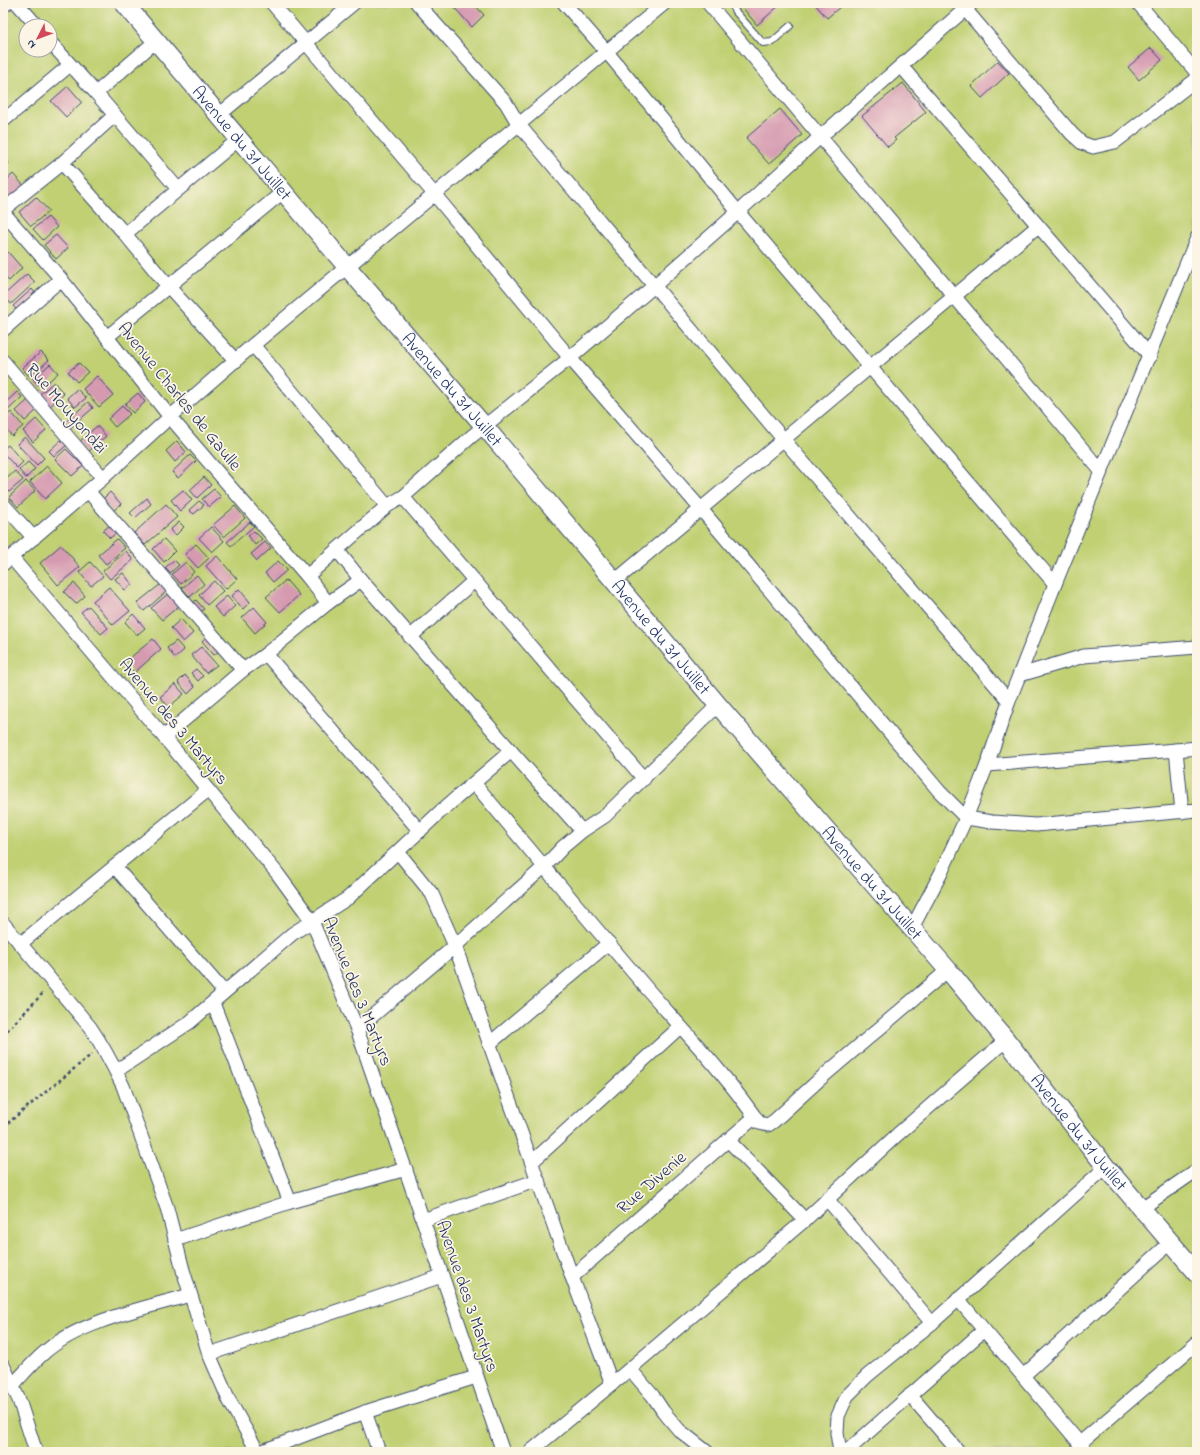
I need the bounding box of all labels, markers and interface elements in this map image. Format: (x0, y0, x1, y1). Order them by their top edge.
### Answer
north arrow (18, 18, 58, 58)
text: N (23, 36, 40, 52)
street label: Avenue du 31 Juillet (184, 81, 297, 207)
street label: Avenue Charles de Gaulle (110, 317, 247, 478)
street label: Avenue du 31 Juillet (394, 328, 507, 453)
street label: Rue Mouyondzi (19, 358, 112, 460)
street label: Avenue du 31 Juillet (604, 575, 716, 702)
street label: Avenue des 3 Martyrs (111, 653, 234, 792)
street label: Avenue du 31 Juillet (814, 821, 928, 947)
street label: Avenue des 3 Martyrs (314, 913, 398, 1070)
street label: Avenue du 31 Juillet (1023, 1069, 1132, 1198)
street label: Rue Divenie (612, 1145, 694, 1221)
street label: Avenue des 3 Martyrs (428, 1217, 504, 1376)

